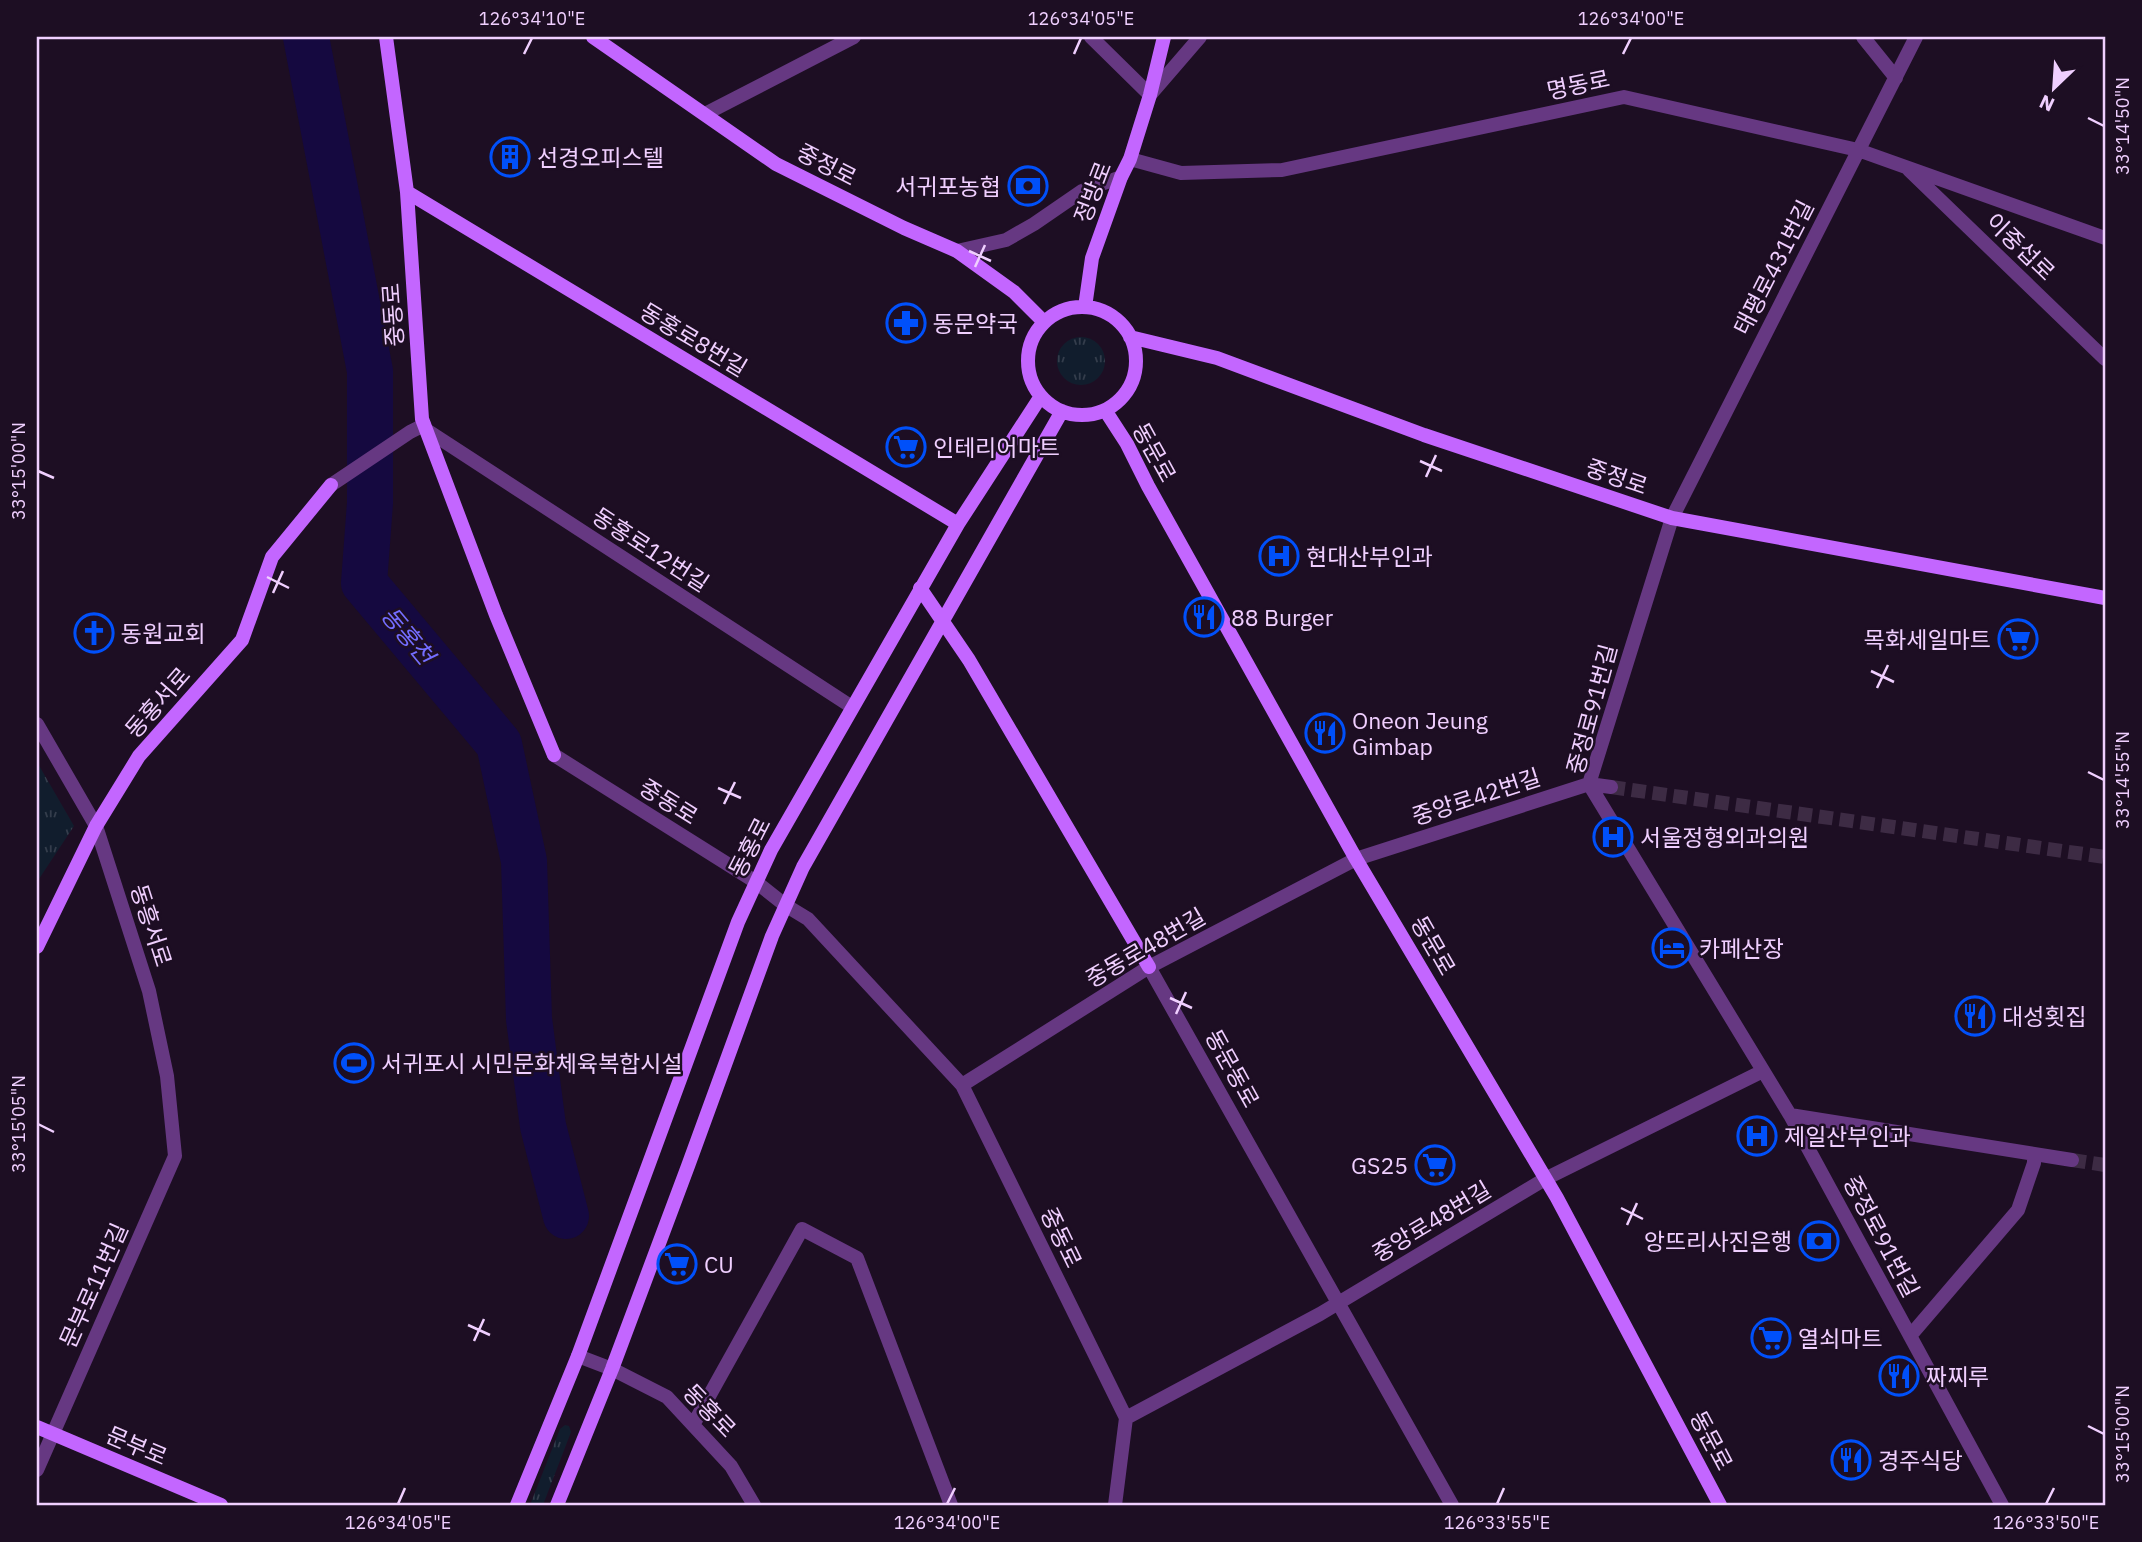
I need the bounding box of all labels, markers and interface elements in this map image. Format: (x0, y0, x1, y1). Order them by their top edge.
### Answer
text: 126°34'10"E (479, 7, 585, 30)
text: 126°34'05"E (1028, 7, 1134, 30)
text: 126°34'00"E (1578, 7, 1684, 30)
north arrow (2020, 52, 2090, 122)
street label: 명동로 (1544, 63, 1612, 105)
text: 33°14'50"N (2111, 77, 2134, 175)
text: N (2036, 90, 2058, 117)
building icon: 선경오피스텔 (489, 136, 531, 178)
street label: 중정로 (792, 136, 862, 192)
place label: 선경오피스텔 (537, 142, 664, 172)
street label: 정방로 (1067, 157, 1117, 227)
bank icon: 서귀포농협 (1007, 165, 1049, 207)
place label: 서귀포농협 (895, 171, 1001, 201)
street label: 태평로431번길 (1726, 195, 1820, 339)
street label: 이중섭로 (1980, 206, 2062, 286)
street label: 중동로 (375, 282, 409, 348)
street label: 동홍로8번길 (635, 295, 753, 383)
pharmacy icon: 동문약국 (885, 302, 927, 344)
place label: 동문약국 (933, 308, 1018, 338)
street label: 동문로 (1126, 417, 1184, 487)
text: 33°15'00"N (7, 422, 30, 520)
supermarket icon: 인테리어마트 (885, 426, 927, 468)
place label: 인테리어마트 (933, 432, 1060, 462)
street label: 중정로 (1582, 451, 1652, 501)
street label: 동홍로12번길 (587, 500, 715, 598)
hospital icon: 현대산부인과 (1258, 535, 1300, 577)
place label: 현대산부인과 (1306, 541, 1433, 571)
restaurant icon: 88 Burger (1183, 596, 1225, 638)
water label: 동홍천 (374, 599, 443, 673)
place label: 88 Burger (1231, 602, 1334, 632)
church icon: 동원교회 (73, 612, 115, 654)
place label: 동원교회 (121, 618, 206, 648)
supermarket icon: 목화세일마트 (1997, 618, 2039, 660)
place label: 목화세일마트 (1864, 624, 1991, 654)
street label: 중정로91번길 (1559, 641, 1623, 777)
street label: 동홍서로 (118, 660, 196, 744)
place label: Oneon Jeung Gimbap (1352, 705, 1488, 761)
restaurant icon: Oneon Jeung Gimbap (1304, 712, 1346, 754)
text: 33°14'55"N (2111, 731, 2134, 829)
street label: 중앙로42번길 (1408, 761, 1544, 831)
street label: 중동로 (634, 771, 704, 831)
street label: 동홍로 (721, 812, 777, 882)
hospital icon: 서울정형외과의원 (1592, 816, 1634, 858)
place label: 서울정형외과의원 (1640, 822, 1809, 852)
street label: 동흥서로 (125, 880, 179, 970)
street label: 중동로48번길 (1080, 901, 1210, 993)
street label: 동문로 (1405, 910, 1463, 980)
hotel icon: 카페산장 (1651, 927, 1693, 969)
place label: 카페산장 (1699, 933, 1784, 963)
restaurant icon: 대성횟집 (1954, 995, 1996, 1037)
place label: 대성횟집 (2002, 1001, 2087, 1031)
street label: 동문동로 (1199, 1024, 1267, 1112)
sports icon: 서귀포시 시민문화체육복합시설 (333, 1042, 375, 1084)
place label: 서귀포시 시민문화체육복합시설 (381, 1048, 683, 1078)
text: 33°15'05"N (7, 1075, 30, 1173)
hospital icon: 제일산부인과 (1736, 1115, 1778, 1157)
place label: 제일산부인과 (1784, 1121, 1911, 1151)
supermarket icon: GS25 (1414, 1144, 1456, 1186)
place label: GS25 (1351, 1150, 1408, 1180)
street label: 중정로91번길 (1837, 1170, 1927, 1302)
street label: 중앙로48번길 (1366, 1174, 1496, 1268)
street label: 중동로 (1035, 1202, 1089, 1272)
street label: 문부로11번길 (52, 1218, 134, 1352)
bank icon: 앙뜨리사진은행 (1798, 1220, 1840, 1262)
place label: 앙뜨리사진은행 (1644, 1226, 1792, 1256)
supermarket icon: CU (656, 1243, 698, 1285)
place label: CU (704, 1249, 734, 1279)
supermarket icon: 열쇠마트 (1750, 1317, 1792, 1359)
place label: 열쇠마트 (1798, 1323, 1883, 1353)
restaurant icon: 짜찌루 (1878, 1355, 1920, 1397)
place label: 짜찌루 (1926, 1361, 1989, 1391)
street label: 동홍로 (677, 1377, 743, 1443)
text: 33°15'00"N (2111, 1385, 2134, 1483)
street label: 동문로 (1684, 1405, 1740, 1475)
street label: 문부로 (102, 1419, 172, 1471)
restaurant icon: 경주식당 (1830, 1439, 1872, 1481)
place label: 경주식당 (1878, 1445, 1963, 1475)
text: 126°34'05"E (345, 1511, 451, 1534)
text: 126°34'00"E (894, 1511, 1000, 1534)
text: 126°33'55"E (1444, 1511, 1550, 1534)
text: 126°33'50"E (1993, 1511, 2099, 1534)

